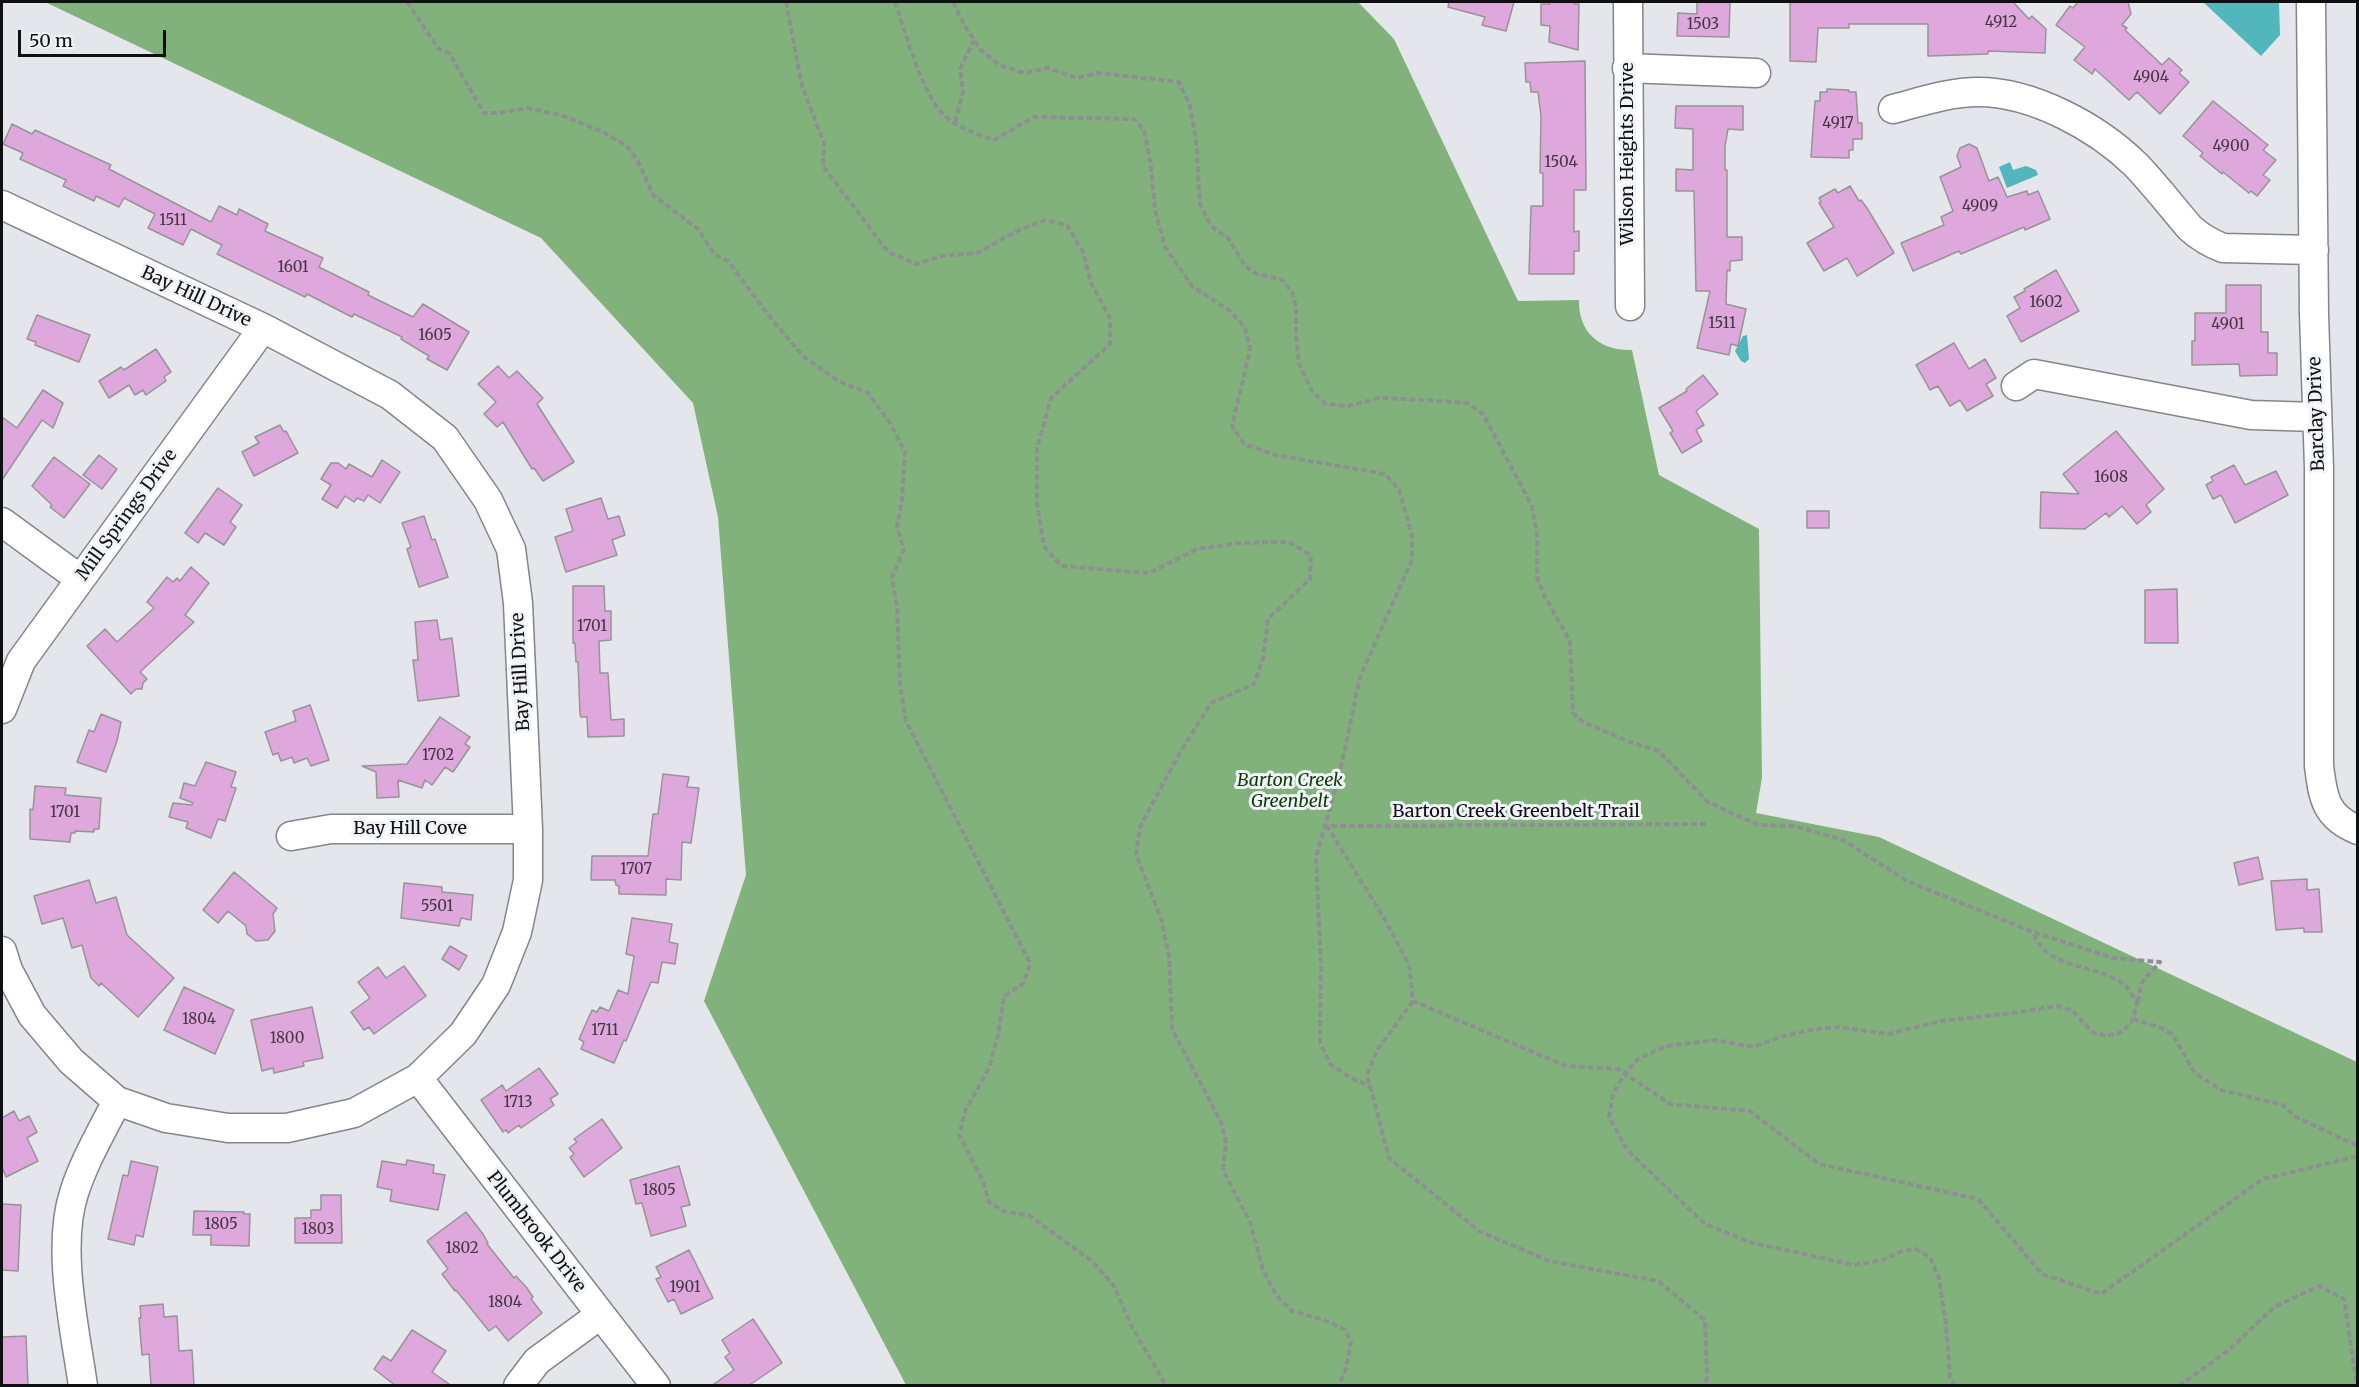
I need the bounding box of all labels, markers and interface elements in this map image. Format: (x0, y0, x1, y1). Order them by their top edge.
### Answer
house number: 4912 (1985, 14, 2017, 32)
house number: 1503 (1687, 16, 1719, 34)
scale bar (21, 18, 170, 56)
text: 50 m (29, 29, 73, 52)
street label: Wilson Heights Drive (1617, 62, 1639, 246)
house number: 4904 (2133, 69, 2169, 87)
house number: 4917 (1822, 115, 1854, 133)
house number: 4900 (2213, 138, 2249, 156)
house number: 1504 (1544, 154, 1578, 172)
house number: 4909 (1962, 198, 1998, 216)
house number: 1511 (159, 212, 187, 230)
house number: 1601 (277, 259, 309, 277)
street label: Bay Hill Drive (138, 262, 254, 332)
house number: 1602 (2029, 294, 2063, 312)
house number: 1511 (1708, 315, 1736, 333)
house number: 4901 (2211, 316, 2245, 334)
house number: 1605 (418, 327, 452, 345)
street label: Barclay Drive (2304, 356, 2330, 472)
street label: Mill Springs Drive (72, 445, 182, 585)
house number: 1608 (2094, 469, 2128, 487)
street label: Bay Hill Drive (507, 612, 535, 732)
house number: 1701 (577, 618, 607, 636)
house number: 1702 (422, 747, 454, 765)
park label: Barton Creek Greenbelt (1237, 770, 1343, 812)
street label: Barton Creek Greenbelt Trail (1392, 801, 1640, 823)
house number: 1701 (50, 804, 80, 822)
street label: Bay Hill Cove (353, 818, 467, 840)
house number: 1707 (620, 861, 652, 879)
house number: 5501 (421, 898, 453, 916)
house number: 1804 (182, 1011, 216, 1029)
house number: 1711 (591, 1022, 619, 1040)
house number: 1800 (270, 1030, 304, 1048)
house number: 1713 (503, 1094, 533, 1112)
street label: Plumbrook Drive (482, 1167, 590, 1297)
house number: 1805 (642, 1182, 676, 1200)
house number: 1805 (204, 1216, 238, 1234)
house number: 1803 (302, 1221, 334, 1239)
house number: 1802 (445, 1240, 479, 1258)
house number: 1901 (669, 1279, 701, 1297)
house number: 1804 (488, 1294, 522, 1312)

